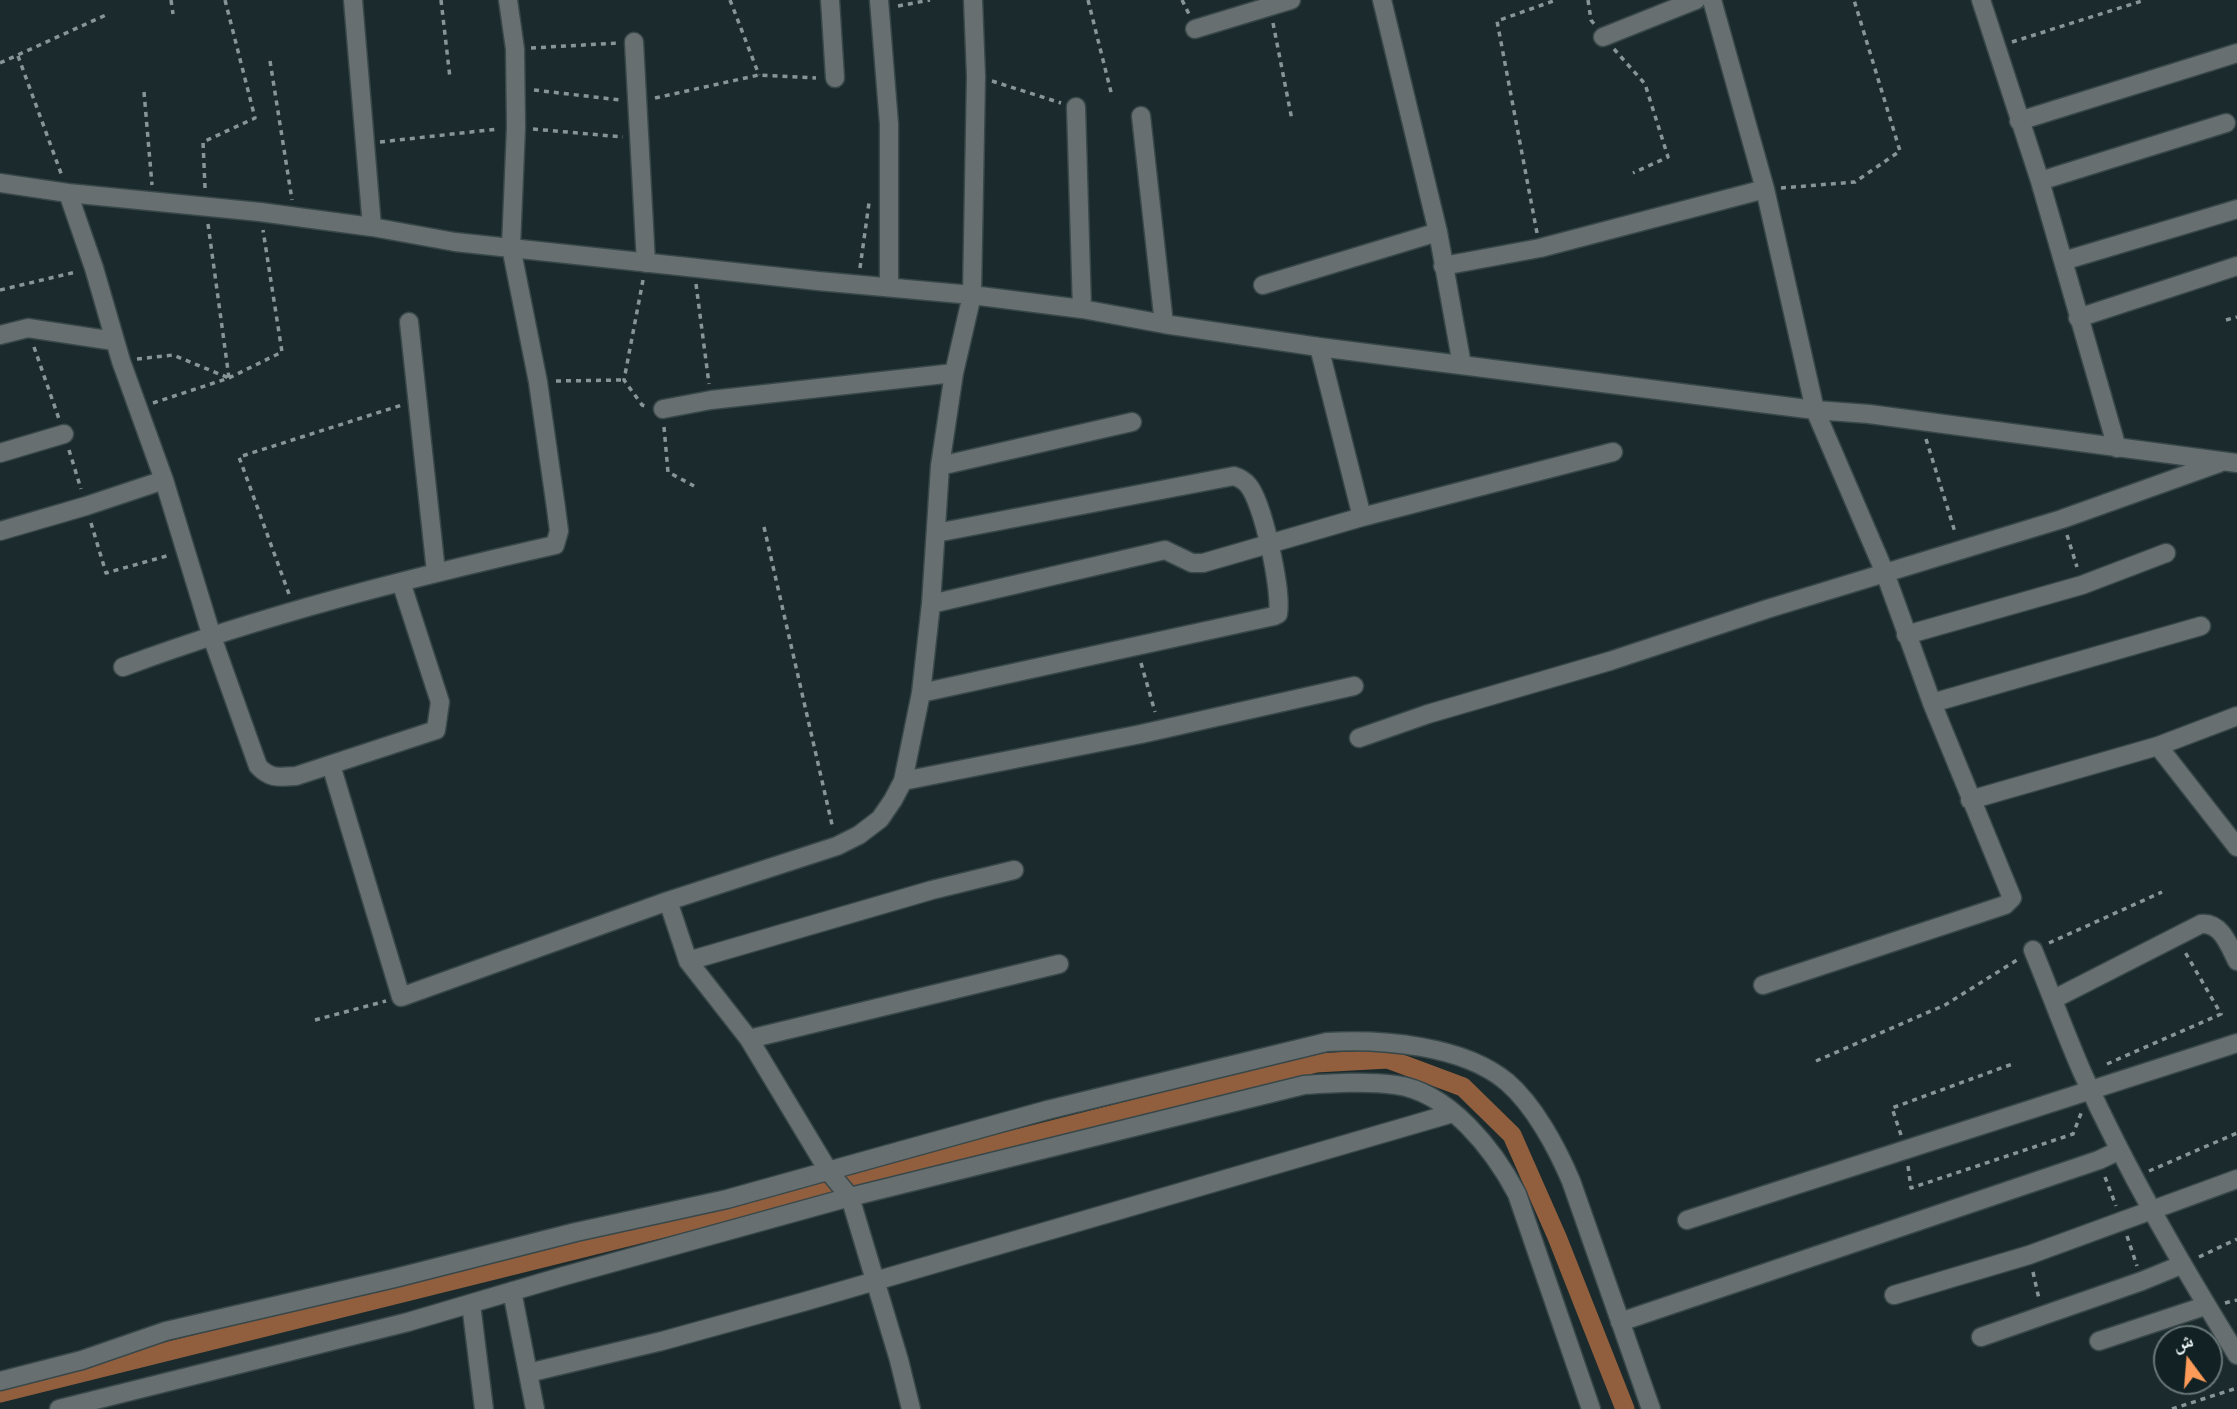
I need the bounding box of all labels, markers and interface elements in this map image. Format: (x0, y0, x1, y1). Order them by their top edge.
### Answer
north arrow (2153, 1325, 2223, 1395)
text: ش (2169, 1326, 2196, 1357)

